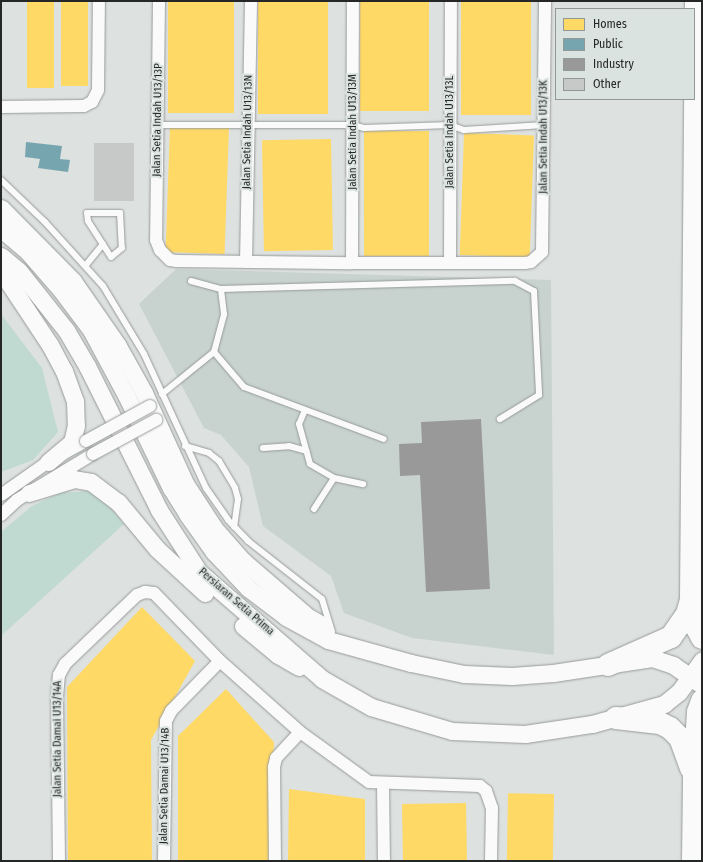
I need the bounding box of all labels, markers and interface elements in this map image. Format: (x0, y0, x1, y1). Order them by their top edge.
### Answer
legend (555, 8, 695, 100)
text: Homes (593, 17, 627, 31)
text: Public (593, 37, 623, 51)
text: Industry (593, 57, 634, 71)
street label: Jalan Setia Indah U13/13P (150, 63, 166, 177)
street label: Jalan Setia Indah U13/13M (346, 74, 360, 190)
street label: Jalan Setia Indah U13/13N (240, 75, 256, 189)
street label: Jalan Setia Indah U13/13L (443, 76, 457, 188)
text: Other (593, 77, 621, 91)
street label: Jalan Setia Indah U13/13K (537, 80, 551, 194)
street label: Persiaran Setia Prima (195, 566, 277, 638)
street label: Jalan Setia Damai U13/14A (51, 681, 65, 797)
street label: Jalan Setia Damai U13/14B (157, 728, 173, 844)

